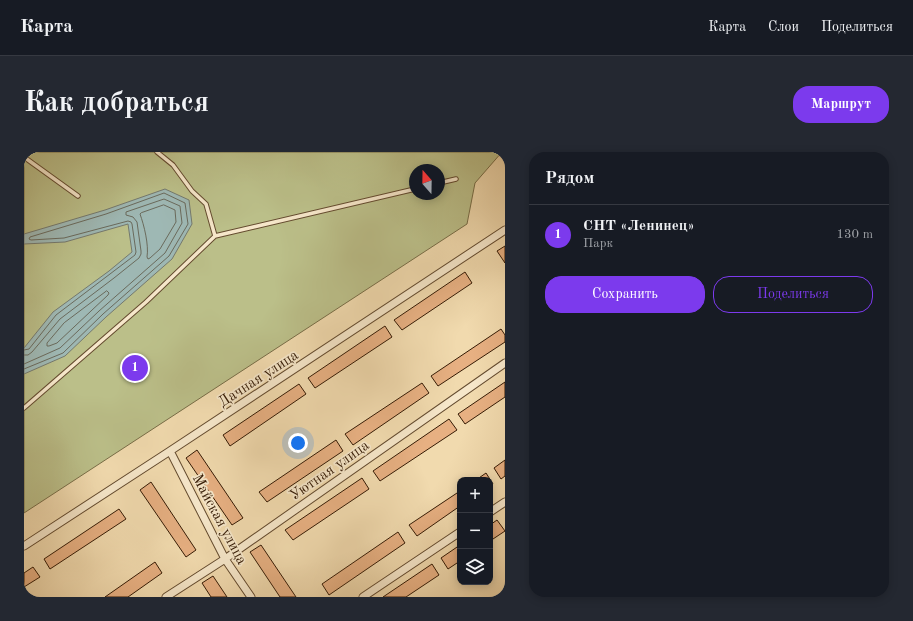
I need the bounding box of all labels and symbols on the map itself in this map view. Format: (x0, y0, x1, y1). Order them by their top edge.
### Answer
north arrow (409, 164, 445, 200)
street label: Дачная улица (216, 348, 302, 411)
pin: 1 (122, 353, 148, 383)
your location (288, 433, 308, 453)
street label: Уютная улица (287, 438, 373, 504)
street label: Майская улица (189, 472, 249, 568)

